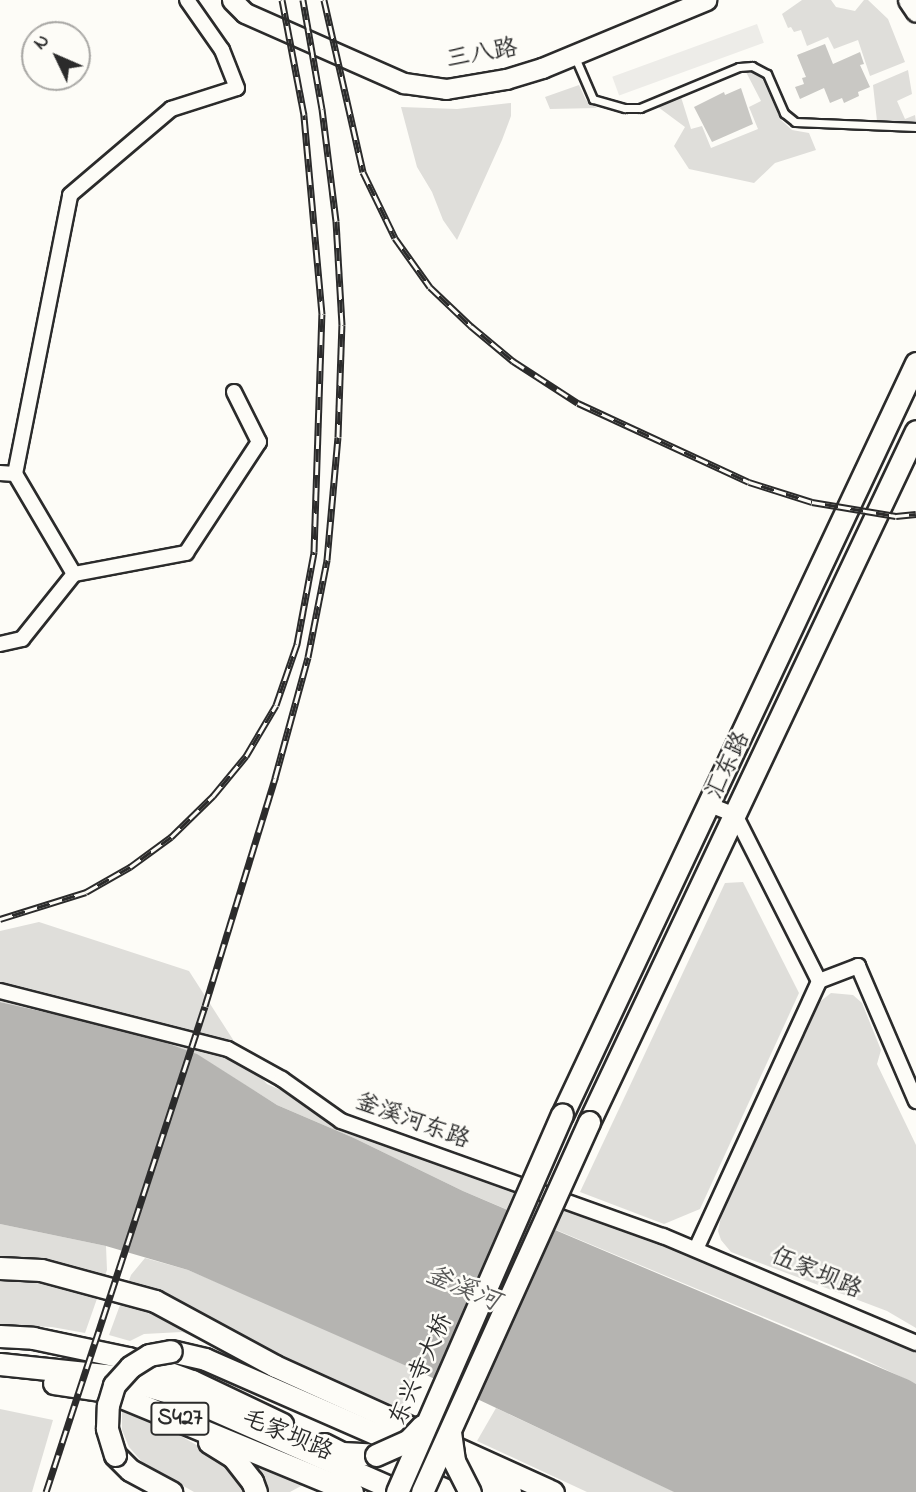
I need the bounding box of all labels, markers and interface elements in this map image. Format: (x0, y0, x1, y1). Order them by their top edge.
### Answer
north arrow (21, 21, 91, 91)
text: N (28, 28, 56, 56)
street label: 三八路 (444, 35, 520, 75)
street label: 汇东路 (701, 727, 757, 805)
street label: 釜溪河东路 (351, 1088, 473, 1156)
street label: 伍家坝路 (766, 1242, 866, 1306)
water label: 釜溪河 (420, 1260, 504, 1320)
street label: 东兴寺大桥 (384, 1309, 460, 1431)
road number: S427 (150, 1400, 210, 1438)
street label: 毛家坝路 (237, 1404, 337, 1468)

